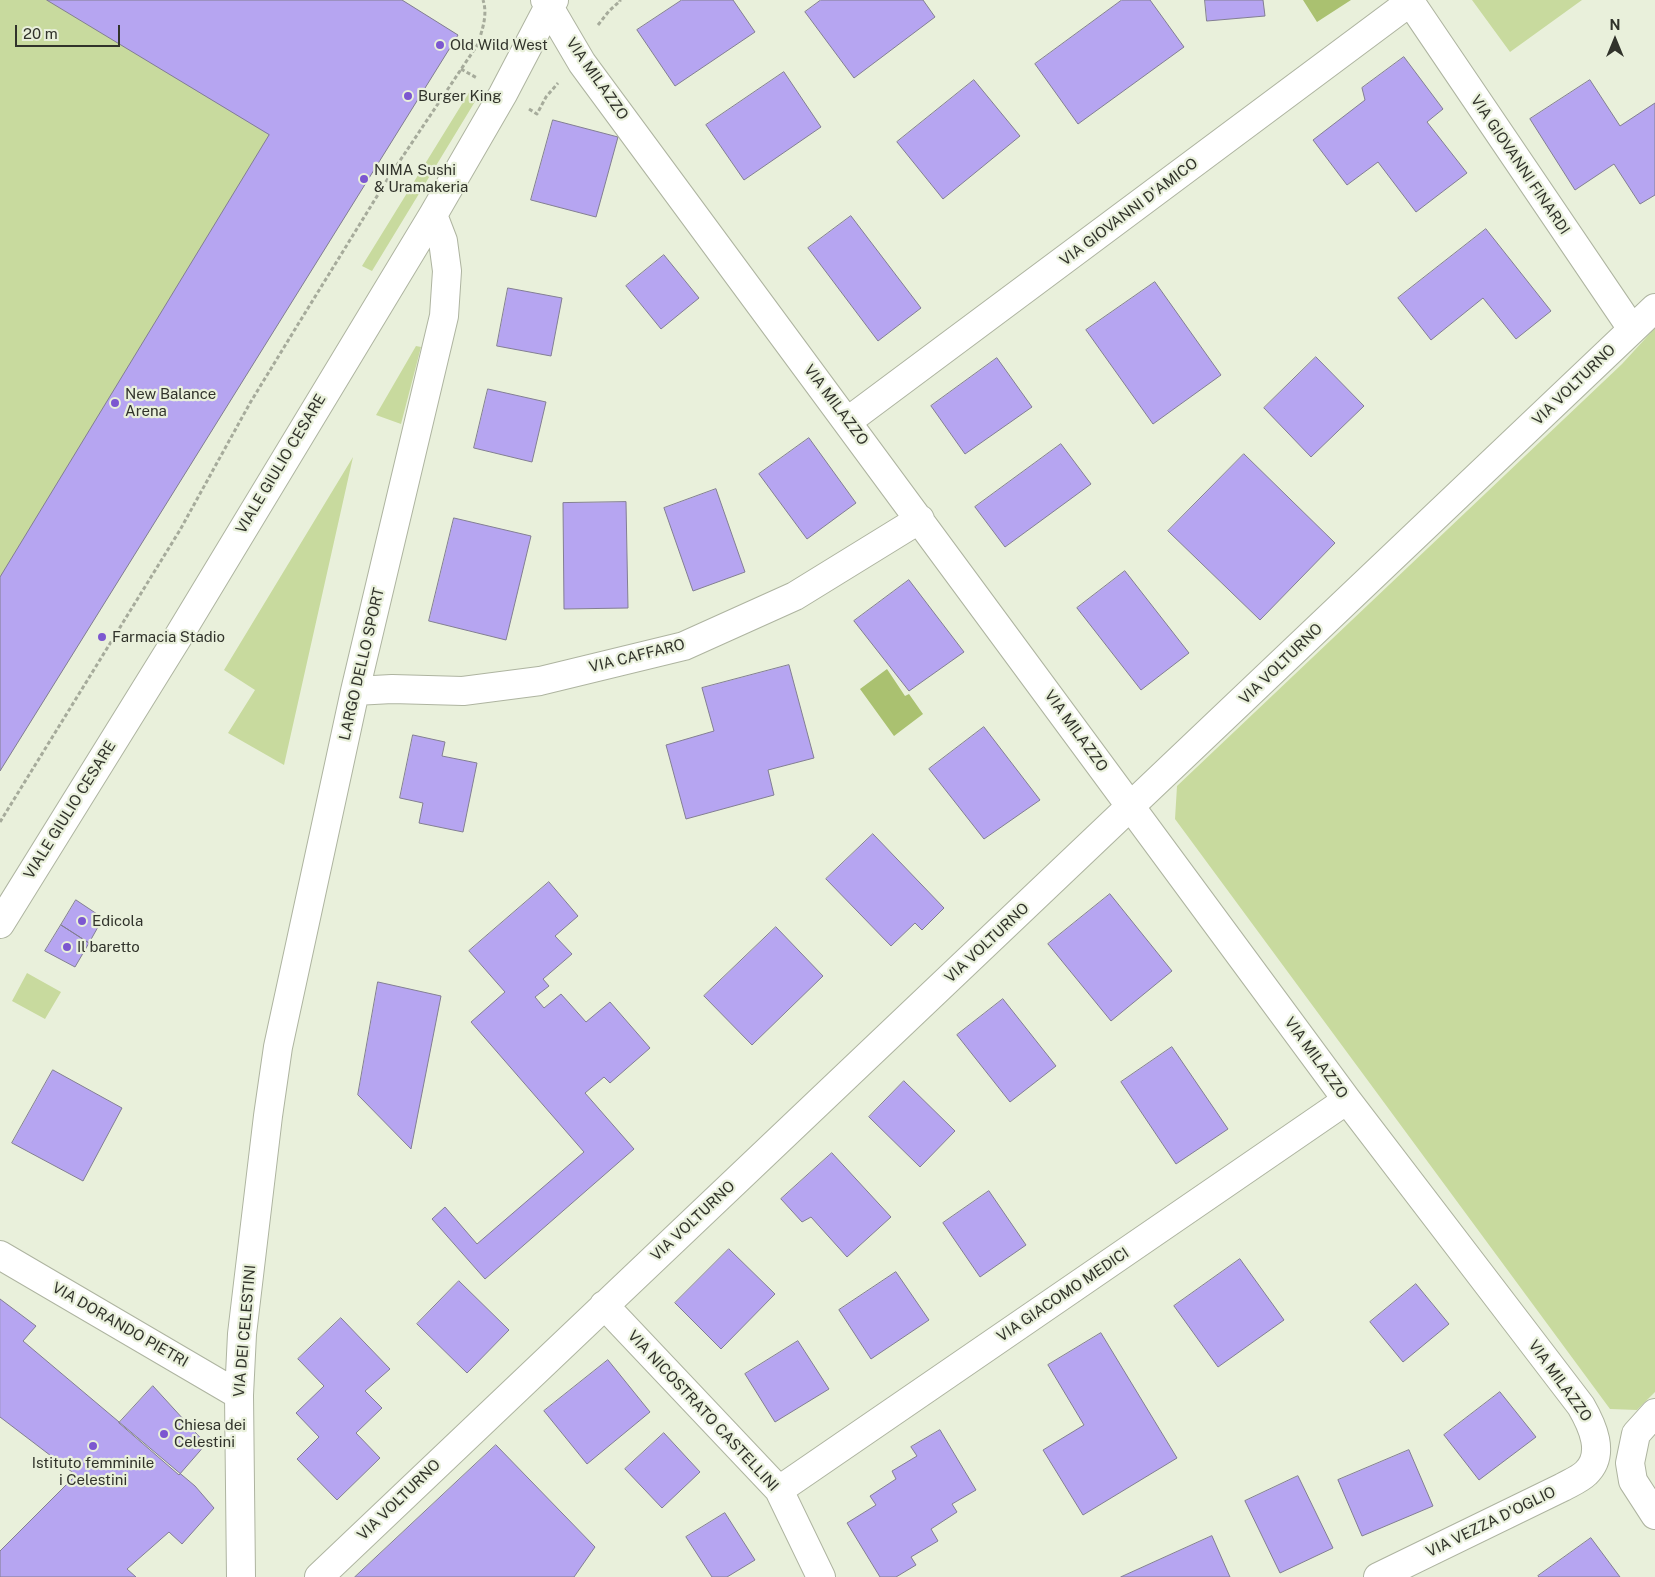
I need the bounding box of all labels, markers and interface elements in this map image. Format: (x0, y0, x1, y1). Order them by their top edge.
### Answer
scale bar (18, 15, 122, 47)
north arrow (1590, 15, 1640, 65)
text: N (1610, 17, 1620, 33)
text: 20 m (23, 25, 58, 42)
street label: VIA MILAZZO (562, 34, 632, 124)
place label: Old Wild West (450, 36, 548, 54)
marker: Old Wild West (434, 39, 446, 51)
place label: Burger King (418, 87, 502, 105)
marker: Burger King (402, 90, 414, 102)
street label: VIA GIOVANNI FINARDI (1467, 92, 1573, 238)
street label: VIA GIOVANNI D'AMICO (1057, 154, 1201, 270)
place label: NIMA Sushi & Uramakeria (374, 161, 468, 196)
marker: NIMA Sushi & Uramakeria (358, 173, 370, 185)
street label: VIA VOLTURNO (1529, 341, 1619, 429)
street label: VIA MILAZZO (800, 361, 872, 449)
place label: New Balance Arena (125, 385, 216, 420)
street label: VIALE GIULIO CESARE (232, 391, 330, 537)
marker: New Balance Arena (109, 397, 121, 409)
street label: LARGO DELLO SPORT (336, 586, 388, 742)
street label: VIA VOLTURNO (1236, 620, 1326, 708)
place label: Farmacia Stadio (112, 628, 225, 646)
marker: Farmacia Stadio (96, 631, 108, 643)
street label: VIA CAFFARO (587, 635, 687, 677)
street label: VIA MILAZZO (1040, 687, 1112, 775)
street label: VIALE GIULIO CESARE (20, 738, 120, 882)
street label: VIA VOLTURNO (941, 899, 1033, 987)
place label: Edicola (92, 912, 143, 930)
marker: Edicola (76, 915, 88, 927)
place label: Il baretto (77, 938, 140, 956)
marker: Il baretto (61, 941, 73, 953)
street label: VIA MILAZZO (1280, 1014, 1352, 1102)
street label: VIA VOLTURNO (647, 1177, 739, 1265)
street label: VIA GIACOMO MEDICI (994, 1244, 1132, 1346)
street label: VIA DEI CELESTINI (230, 1264, 260, 1398)
street label: VIA DORANDO PIETRI (49, 1279, 191, 1371)
street label: VIA NICOSTRATO CASTELLINI (624, 1327, 782, 1495)
street label: VIA MILAZZO (1524, 1337, 1596, 1425)
place label: Chiesa dei Celestini (174, 1416, 246, 1451)
marker: Chiesa dei Celestini (158, 1428, 170, 1440)
marker: Istituto femminile i Celestini (87, 1440, 99, 1452)
place label: Istituto femminile i Celestini (32, 1454, 154, 1489)
street label: VIA VOLTURNO (354, 1456, 444, 1544)
street label: VIA VEZZA D'OGLIO (1423, 1483, 1559, 1561)

